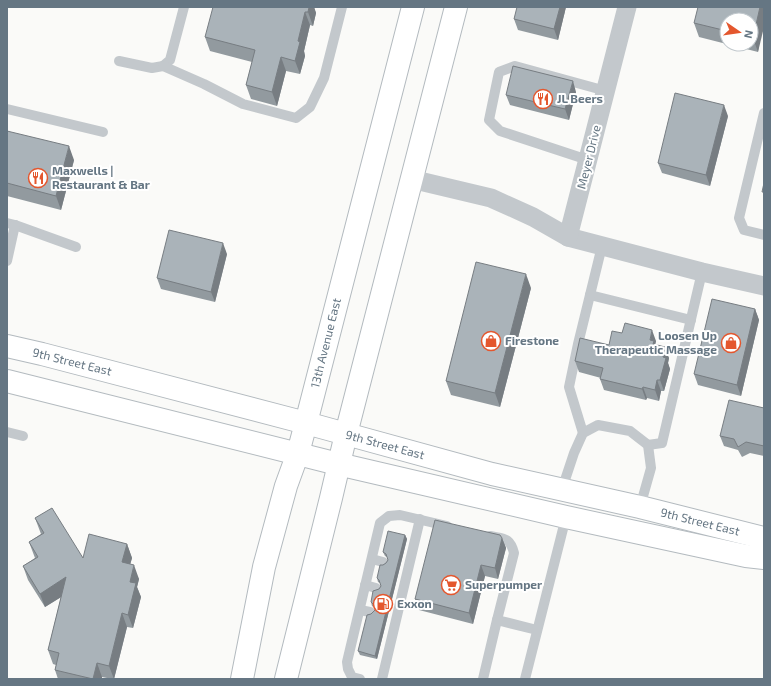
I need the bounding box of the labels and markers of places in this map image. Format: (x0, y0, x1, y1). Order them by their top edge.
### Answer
restaurant icon: JL Beers (532, 88, 554, 110)
place label: JL Beers (557, 91, 603, 105)
place label: Maxwells | Restaurant & Bar (52, 163, 150, 191)
restaurant icon: Maxwells | Restaurant & Bar (27, 167, 49, 189)
place label: Loosen Up Therapeutic Massage (595, 328, 717, 356)
shop icon: Firestone (480, 330, 502, 352)
shop icon: Loosen Up Therapeutic Massage (720, 332, 742, 354)
place label: Firestone (505, 333, 559, 347)
supermarket icon: Superpumper (440, 574, 462, 596)
place label: Superpumper (465, 577, 542, 591)
fuel station icon: Exxon (372, 593, 394, 615)
place label: Exxon (397, 596, 432, 610)

